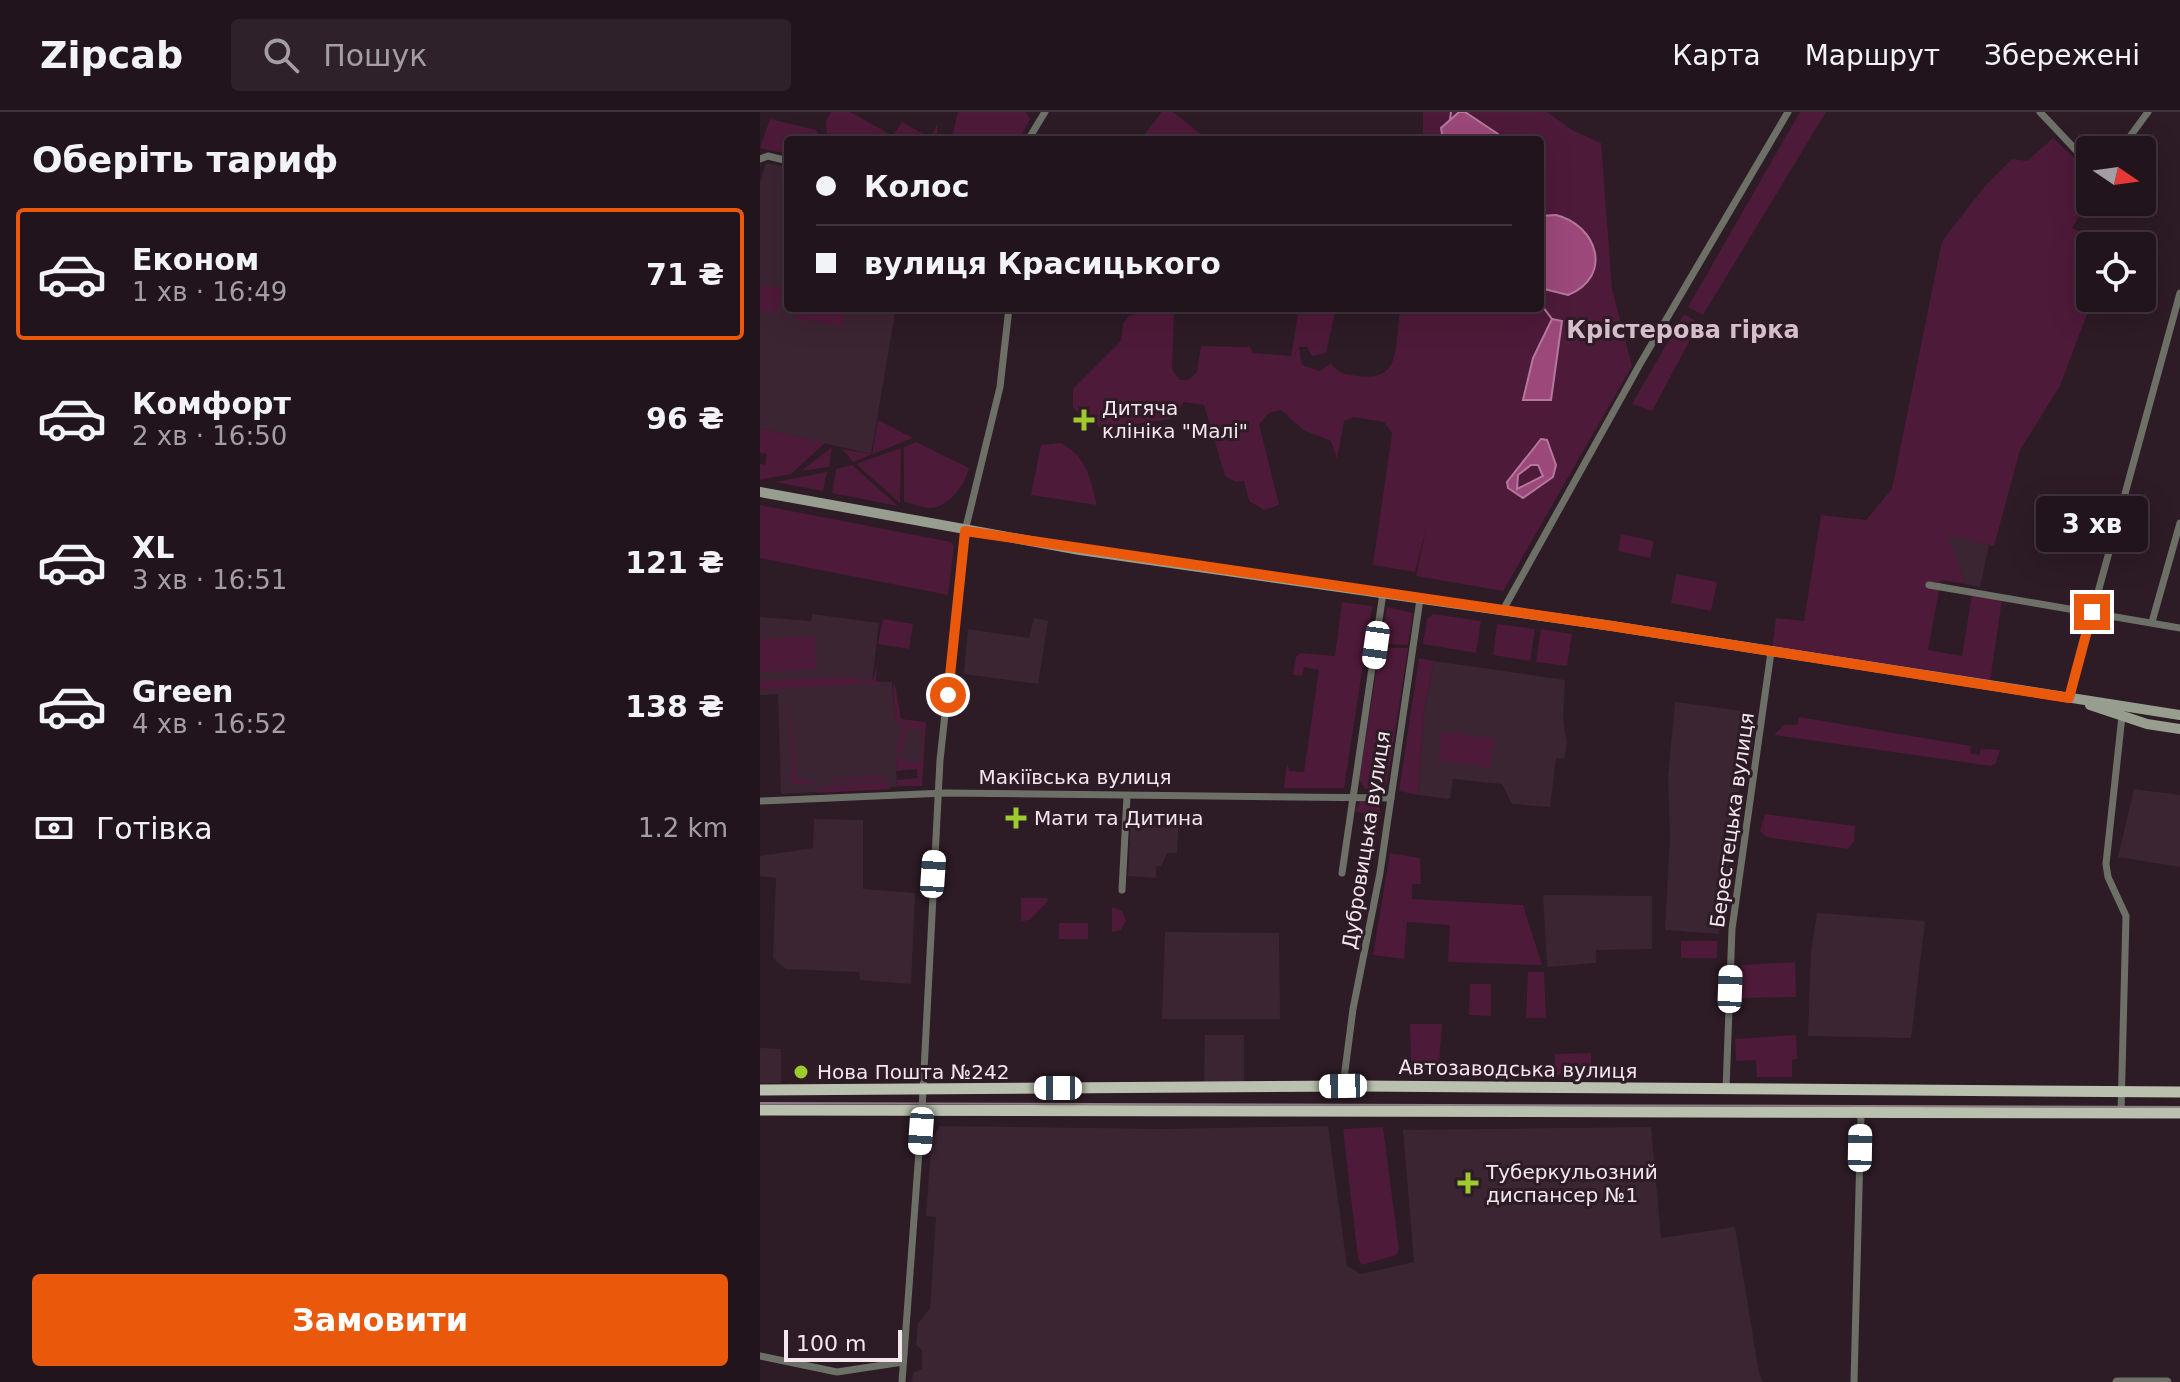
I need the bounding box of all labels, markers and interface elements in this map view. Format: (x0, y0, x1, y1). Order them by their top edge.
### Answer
search box (231, 19, 791, 91)
text: Zipcab (40, 33, 183, 77)
icon: search (259, 33, 303, 77)
text: Пошук (323, 38, 427, 73)
text: Карта (1672, 39, 1761, 72)
text: Маршрут (1805, 39, 1940, 72)
text: Збережені (1984, 39, 2140, 72)
north arrow (2076, 136, 2156, 216)
map controls (2076, 136, 2156, 312)
text: Оберіть тариф (32, 139, 338, 180)
text: Колос (864, 169, 970, 204)
button: locate (2076, 232, 2156, 312)
icon: car (36, 238, 108, 310)
text: Економ (132, 242, 259, 277)
text: вулиця Красицького (864, 246, 1221, 281)
text: 71 ₴ (646, 257, 724, 292)
text: 1 хв · 16:49 (132, 277, 287, 307)
district label: Крістерова гірка (1566, 316, 1800, 344)
icon: car (36, 382, 108, 454)
text: Комфорт (132, 386, 291, 421)
place label: Дитяча клініка "Малі" (1102, 396, 1248, 443)
text: 96 ₴ (646, 401, 724, 436)
marker: Дитяча клініка "Малі" (1073, 409, 1095, 431)
text: 2 хв · 16:50 (132, 421, 287, 451)
callout: 3 хв (2036, 496, 2148, 552)
text: 3 хв (2062, 509, 2122, 539)
icon: car (36, 526, 108, 598)
text: XL (132, 530, 174, 565)
text: 121 ₴ (625, 545, 724, 580)
text: 3 хв · 16:51 (132, 565, 287, 595)
route end (2074, 594, 2110, 630)
car (1361, 620, 1391, 670)
icon: car (36, 670, 108, 742)
text: Green (132, 674, 233, 709)
route start (930, 677, 966, 713)
text: 138 ₴ (625, 689, 724, 724)
text: 4 хв · 16:52 (132, 709, 287, 739)
street label: Берестецька вулиця (1705, 711, 1759, 929)
street label: Дубровицька вулиця (1337, 729, 1395, 951)
street label: Макіївська вулиця (978, 765, 1172, 789)
icon: cash (32, 806, 76, 850)
place label: Мати та Дитина (1034, 806, 1203, 830)
marker: Мати та Дитина (1005, 807, 1027, 829)
text: Готівка (96, 811, 213, 846)
text: 1.2 km (638, 813, 728, 843)
car (919, 849, 947, 899)
car (1717, 965, 1743, 1013)
street label: Автозаводська вулиця (1398, 1055, 1638, 1083)
place label: Нова Пошта №242 (817, 1060, 1010, 1084)
marker: Нова Пошта №242 (792, 1063, 810, 1081)
car (1319, 1074, 1367, 1098)
car (1034, 1076, 1082, 1100)
car (907, 1106, 935, 1156)
car (1848, 1124, 1872, 1172)
place label: Туберкульозний диспансер №1 (1485, 1160, 1658, 1207)
marker: Туберкульозний диспансер №1 (1457, 1172, 1479, 1194)
button: Замовити (32, 1274, 728, 1366)
scale bar (784, 1326, 902, 1362)
text: 100 m (796, 1331, 866, 1356)

